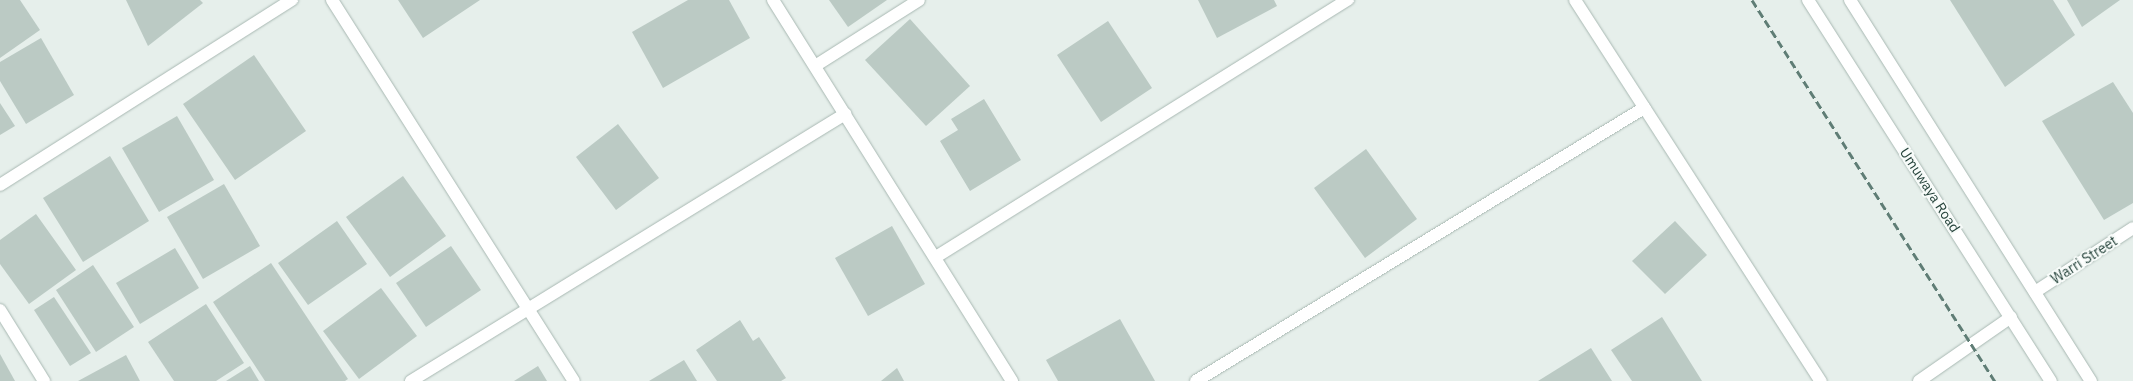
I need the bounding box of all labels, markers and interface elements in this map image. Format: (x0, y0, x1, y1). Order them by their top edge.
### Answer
street label: Umuwaya Road (1896, 145, 1964, 235)
street label: Warri Street (2048, 232, 2120, 288)

